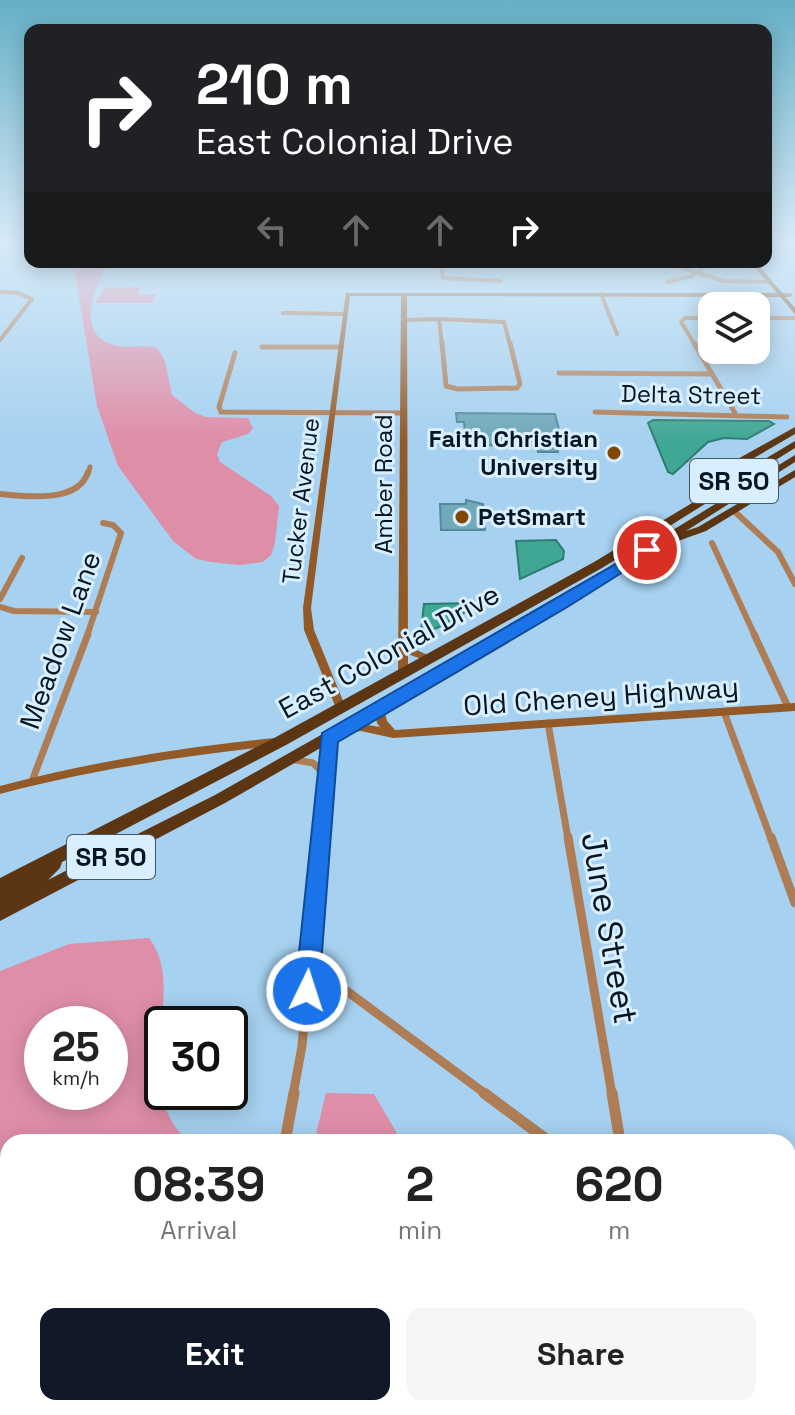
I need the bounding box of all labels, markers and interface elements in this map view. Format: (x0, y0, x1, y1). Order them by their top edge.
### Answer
text: 210 m (196, 49, 353, 120)
icon: right (64, 56, 168, 160)
text: East Colonial Drive (196, 119, 514, 165)
icon: left (250, 208, 294, 252)
icon: ahead (334, 208, 378, 252)
icon: ahead (418, 208, 462, 252)
icon: right (502, 208, 546, 252)
map controls (698, 292, 770, 364)
button: layers (698, 292, 770, 364)
street label: Delta Street (621, 378, 761, 411)
street label: Amber Road (368, 414, 399, 554)
street label: Tucker Avenue (275, 416, 326, 586)
place label: Faith Christian University (429, 423, 598, 482)
marker: Faith Christian University (605, 444, 623, 462)
road number: SR 50 (690, 459, 778, 503)
place label: PetSmart (478, 501, 586, 532)
marker: PetSmart (453, 508, 471, 526)
pin (613, 516, 681, 584)
icon: arrive (625, 528, 669, 572)
street label: Meadow Lane (11, 546, 109, 734)
street label: East Colonial Drive (272, 575, 506, 727)
street label: Old Cheney Highway (462, 668, 740, 724)
street label: June Street (572, 829, 648, 1027)
road number: SR 50 (67, 835, 155, 879)
position arrow (265, 949, 349, 1033)
speed limit sign: 30 (144, 1006, 248, 1110)
text: 25 (52, 1022, 100, 1073)
text: km/h (52, 1065, 100, 1091)
text: 08:39 (132, 1154, 265, 1215)
text: 2 (406, 1154, 434, 1215)
text: 620 (575, 1154, 664, 1215)
text: Arrival (160, 1213, 237, 1247)
text: min (398, 1213, 442, 1247)
text: m (608, 1213, 630, 1247)
button: Exit (40, 1308, 390, 1400)
button: Share (406, 1308, 756, 1400)

